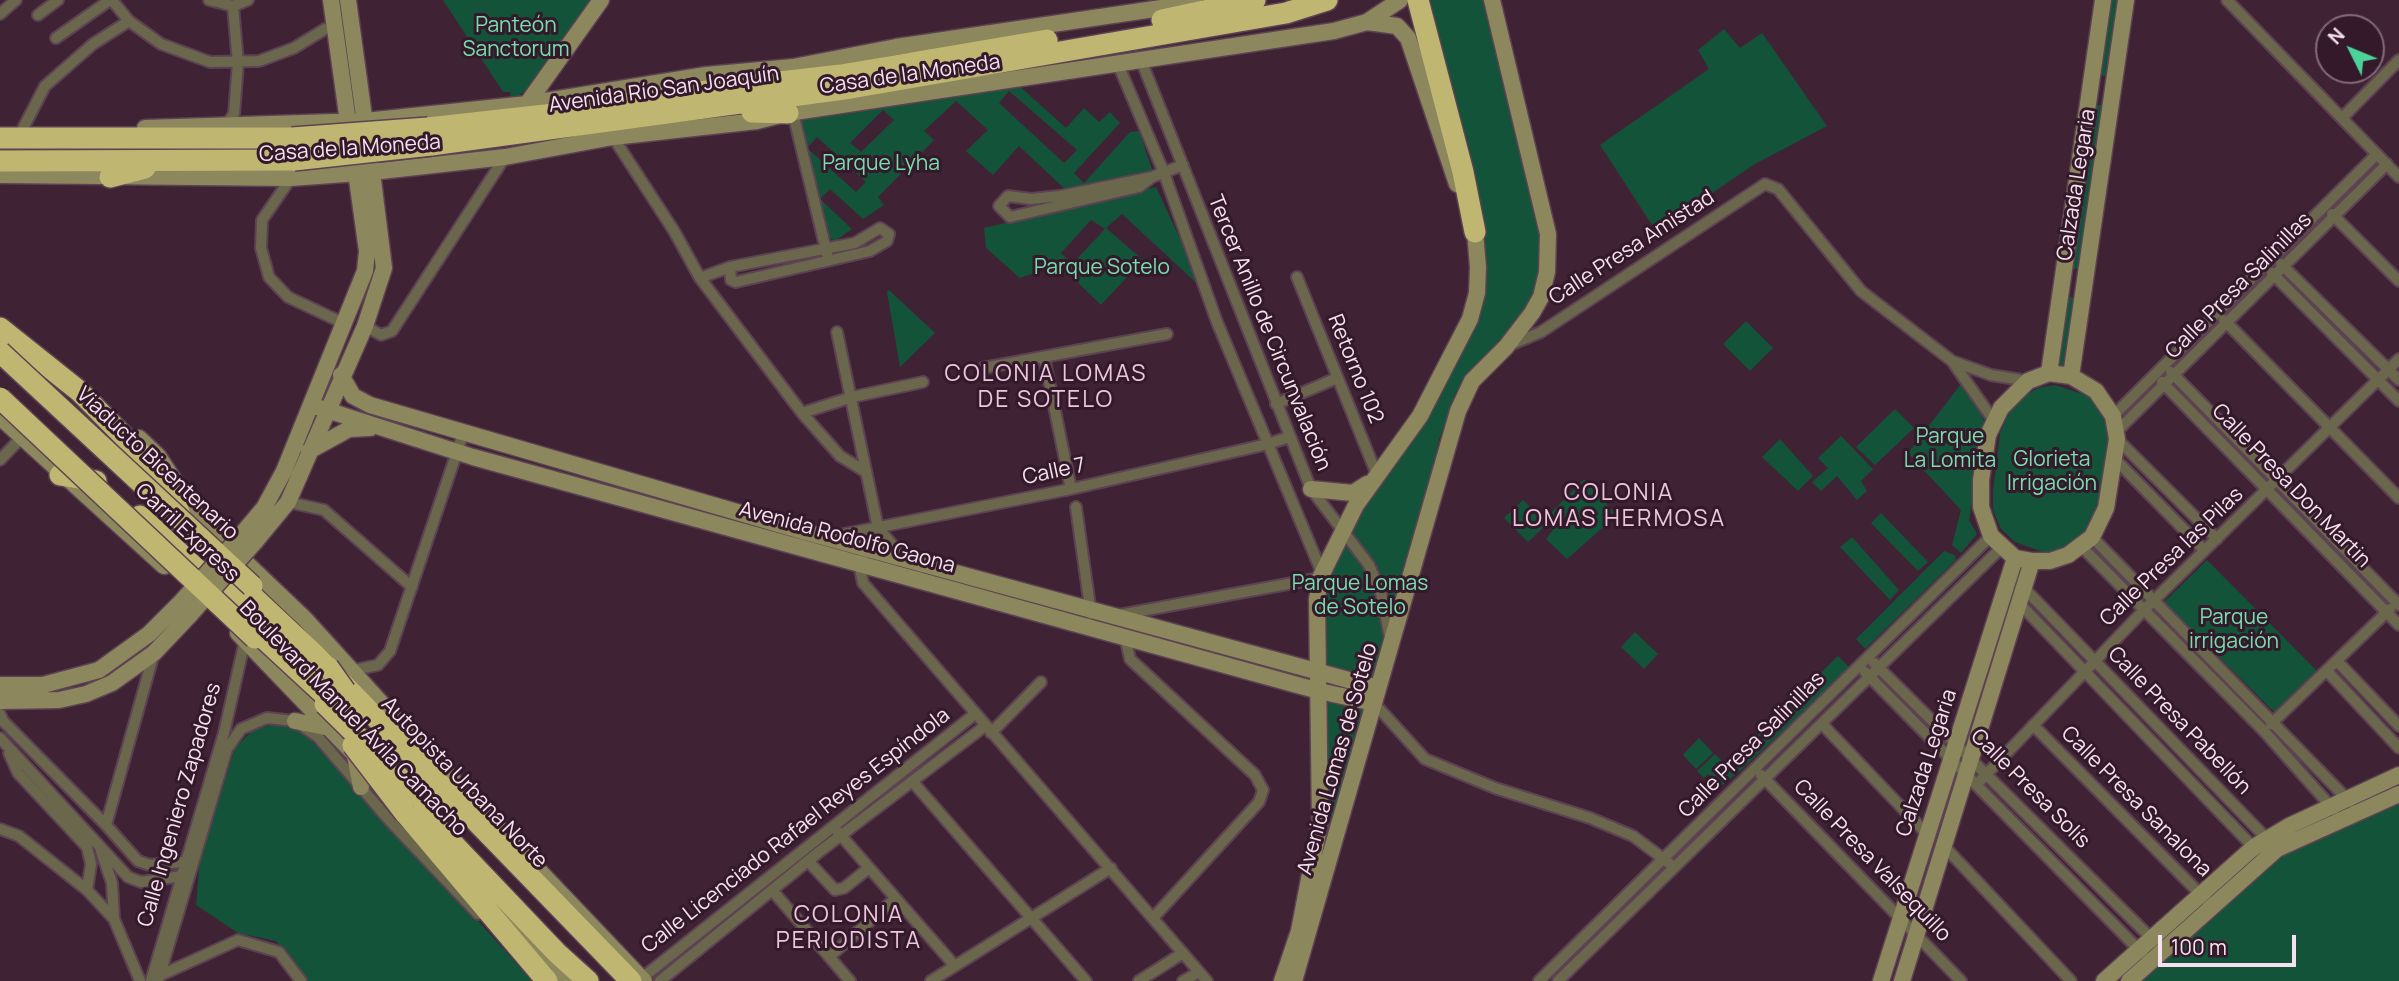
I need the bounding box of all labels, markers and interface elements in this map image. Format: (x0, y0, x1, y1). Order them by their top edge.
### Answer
park label: Panteón Sanctorum (463, 13, 569, 63)
north arrow (2315, 14, 2385, 84)
text: N (2322, 22, 2350, 50)
street label: Casa de la Moneda (818, 50, 1002, 100)
street label: Avenida Río San Joaquín (547, 61, 781, 119)
street label: Calzada Legaria (2053, 107, 2101, 263)
street label: Casa de la Moneda (258, 130, 442, 168)
park label: Parque Lyha (822, 151, 940, 177)
street label: Calle Presa Amistad (1545, 185, 1719, 311)
street label: Tercer Anillo de Circunvalación (1202, 191, 1336, 475)
street label: Calle Presa Salinillas (2161, 208, 2317, 364)
park label: Parque Sotelo (1034, 255, 1170, 281)
street label: Retorno 102 (1322, 311, 1388, 427)
district label: COLONIA LOMAS DE SOTELO (946, 361, 1146, 415)
street label: Viaducto Bicentenario (71, 382, 243, 546)
street label: Calle Presa Don Martin (2206, 399, 2376, 573)
park label: Parque La Lomita (1904, 424, 1996, 474)
park label: Glorieta Irrigación (2007, 447, 2097, 497)
street label: Calle 7 (1020, 453, 1088, 491)
street label: Carril Express (130, 478, 244, 588)
district label: COLONIA LOMAS HERMOSA (1514, 480, 1724, 534)
street label: Calle Presa las Pilas (2095, 482, 2249, 632)
street label: Avenida Rodolfo Gaona (736, 497, 958, 579)
park label: Parque Lomas de Sotelo (1292, 571, 1428, 621)
street label: Boulevard Manuel Ávila Camacho (234, 596, 472, 842)
park label: Parque irrigación (2189, 605, 2279, 655)
street label: Avenida Lomas de Sotelo (1293, 640, 1383, 878)
street label: Calle Presa Pabellón (2102, 642, 2256, 800)
street label: Calle Presa Salinillas (1674, 667, 1830, 823)
street label: Calle Ingeniero Zapadores (133, 680, 227, 930)
street label: Calzada Legaria (1891, 686, 1963, 840)
street label: Autopista Urbana Norte (376, 692, 552, 874)
street label: Calle Licenciado Rafael Reyes Espíndola (637, 703, 955, 959)
street label: Calle Presa Sanalona (2056, 722, 2216, 882)
street label: Calle Presa Solís (1965, 724, 2095, 854)
street label: Calle Presa Valsequillo (1788, 775, 1956, 947)
district label: COLONIA PERIODISTA (777, 902, 921, 956)
scale bar (2161, 922, 2299, 966)
text: 100 m (2171, 933, 2227, 961)

